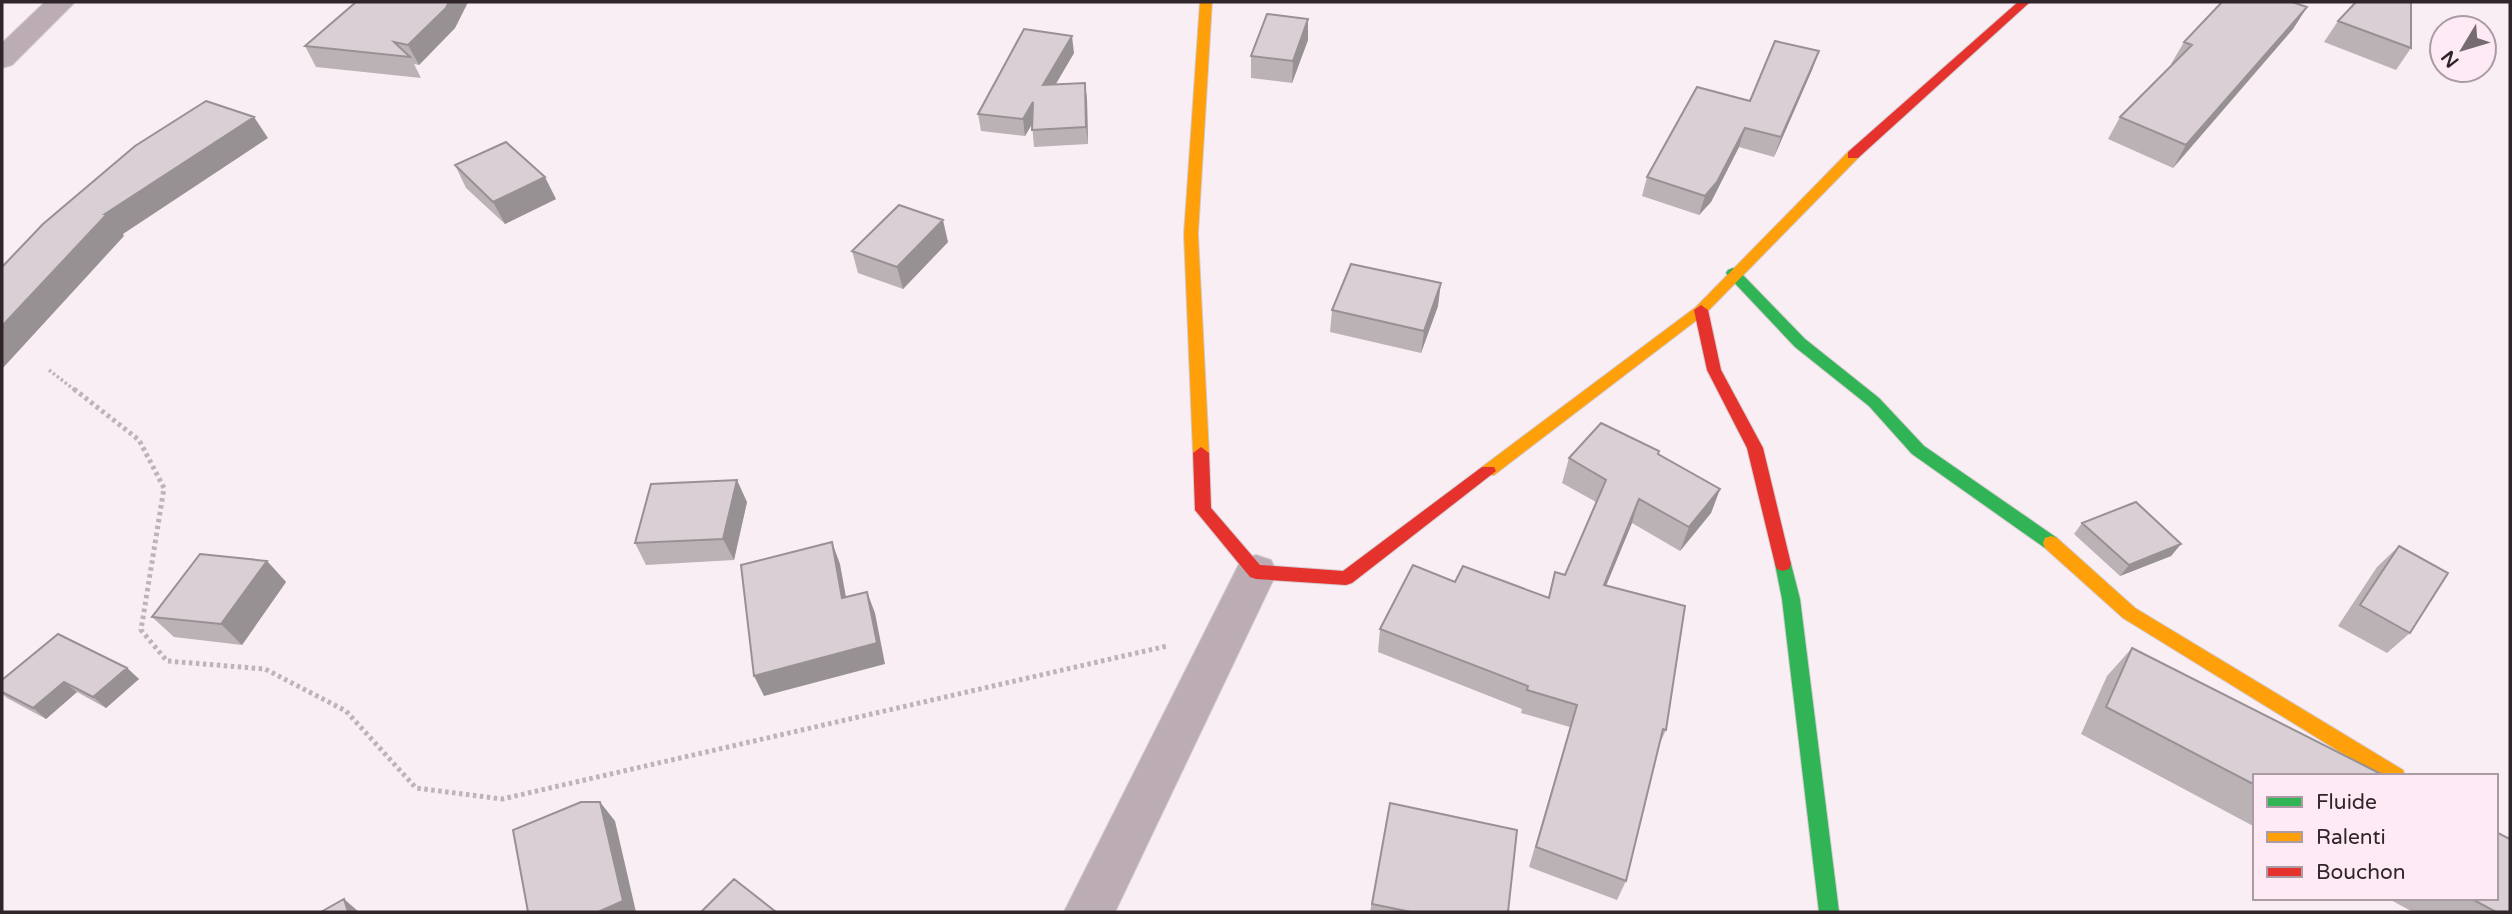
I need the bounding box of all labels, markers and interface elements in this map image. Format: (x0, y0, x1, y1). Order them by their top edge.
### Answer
north arrow (2428, 14, 2498, 84)
text: N (2437, 46, 2464, 72)
legend (2253, 774, 2498, 900)
text: Fluide (2316, 790, 2377, 815)
text: Ralenti (2316, 825, 2386, 850)
text: Bouchon (2316, 860, 2406, 885)

